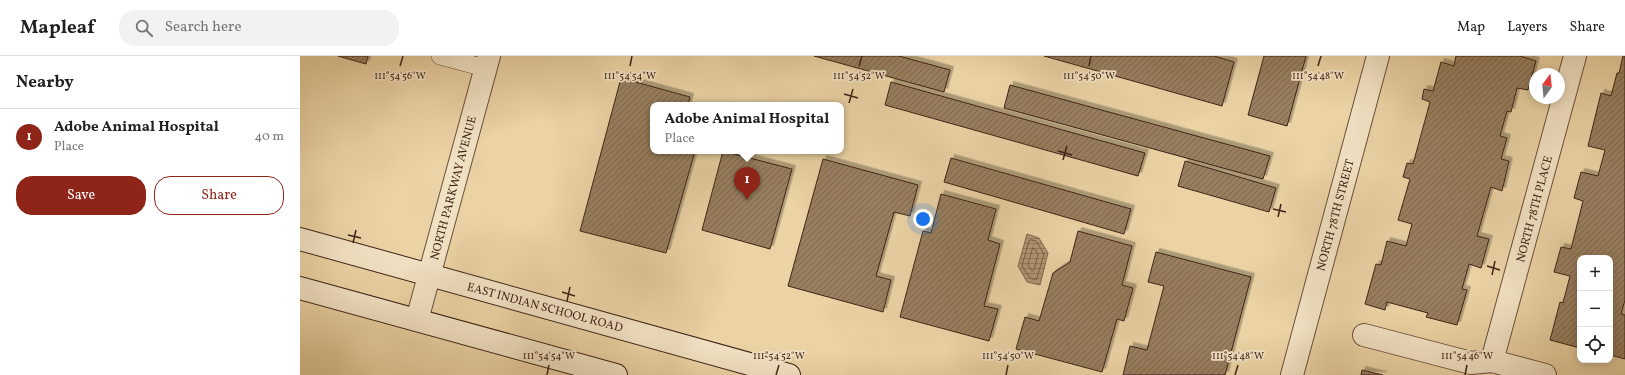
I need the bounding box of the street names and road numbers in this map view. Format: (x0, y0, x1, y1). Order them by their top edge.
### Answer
street label: NORTH PARKWAY AVENUE (427, 114, 481, 262)
street label: NORTH 78TH PLACE (1513, 154, 1557, 264)
street label: NORTH 78TH STREET (1313, 158, 1359, 273)
street label: EAST INDIAN SCHOOL ROAD (465, 279, 625, 337)

